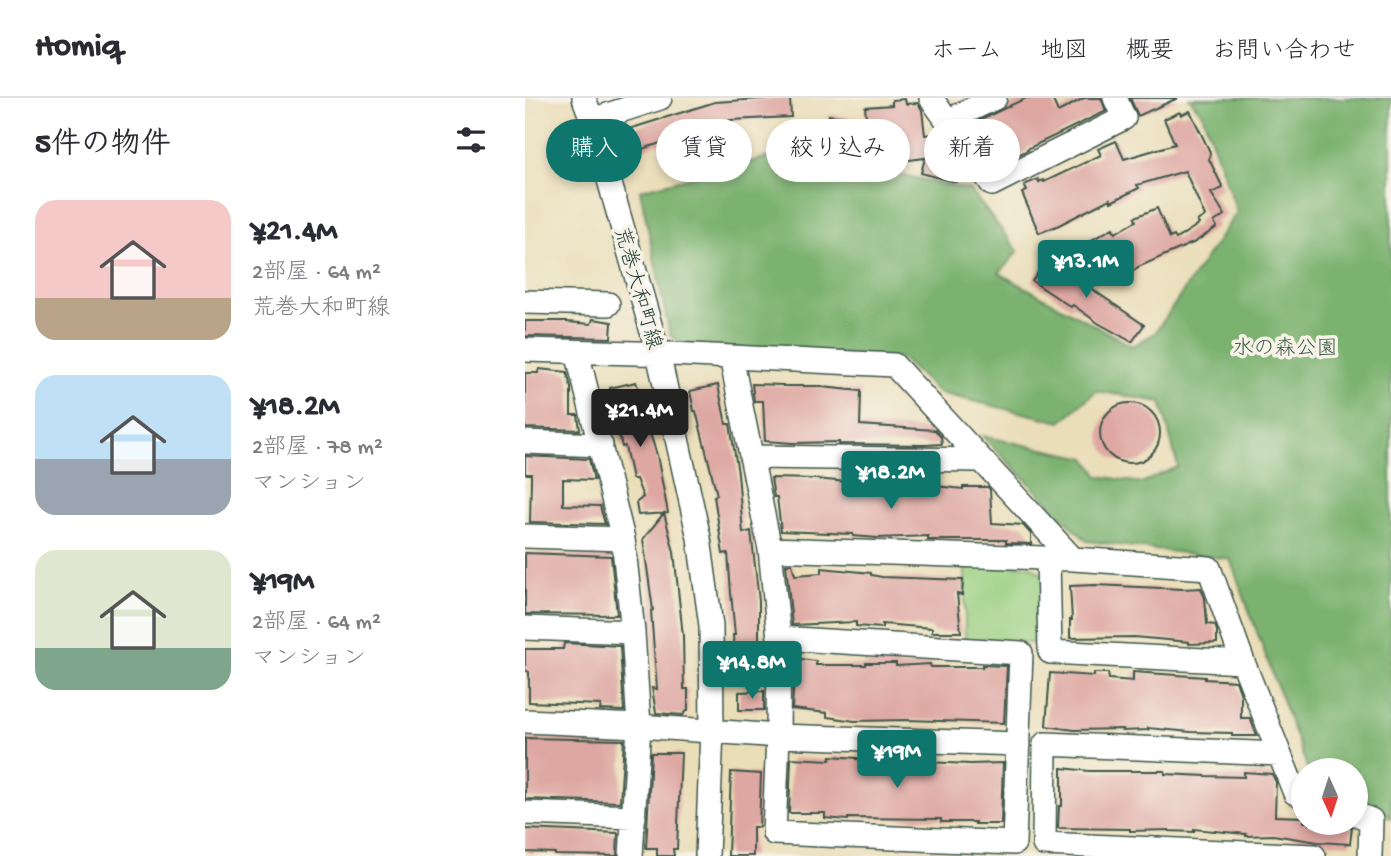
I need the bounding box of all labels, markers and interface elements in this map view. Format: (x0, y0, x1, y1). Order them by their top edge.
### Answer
text: Homiq (35, 29, 121, 67)
text: ホーム (931, 38, 1002, 67)
text: 地図 (1040, 38, 1088, 67)
text: 概要 (1126, 38, 1174, 67)
text: お問い合わせ (1212, 38, 1356, 67)
chip: 購入 (546, 119, 642, 182)
chip: 賃貸 (656, 119, 752, 182)
chip: 絞り込み (766, 119, 910, 182)
chip: 新着 (924, 119, 1020, 182)
icon: filters (452, 121, 490, 159)
text: 5件の物件 (35, 129, 171, 164)
text: ¥21.4M (252, 216, 337, 251)
street label: 荒巻大和町線 (606, 224, 667, 353)
icon: home (91, 228, 175, 312)
pin: ¥13.1M (1029, 240, 1143, 300)
text: ¥13.1M (1054, 249, 1118, 276)
text: 2部屋 · 64 m² (252, 260, 381, 287)
text: 荒巻大和町線 (252, 296, 390, 323)
park label: 水の森公園 (1233, 336, 1338, 363)
pin: ¥21.4M (583, 390, 697, 449)
text: ¥18.2M (252, 391, 339, 426)
text: ¥21.4M (607, 398, 673, 425)
icon: home (91, 403, 175, 487)
text: 2部屋 · 78 m² (252, 435, 383, 462)
pin: ¥18.2M (834, 452, 948, 511)
text: ¥18.2M (857, 460, 925, 487)
text: マンション (252, 471, 366, 498)
text: ¥19M (252, 566, 314, 601)
icon: home (91, 578, 175, 662)
text: 2部屋 · 64 m² (252, 610, 381, 637)
pin: ¥14.8M (695, 642, 809, 701)
text: マンション (252, 646, 366, 673)
text: ¥14.8M (719, 650, 785, 677)
pin: ¥19M (856, 730, 938, 790)
text: ¥19M (873, 739, 921, 766)
north arrow (1291, 758, 1369, 835)
map controls (1291, 758, 1368, 835)

